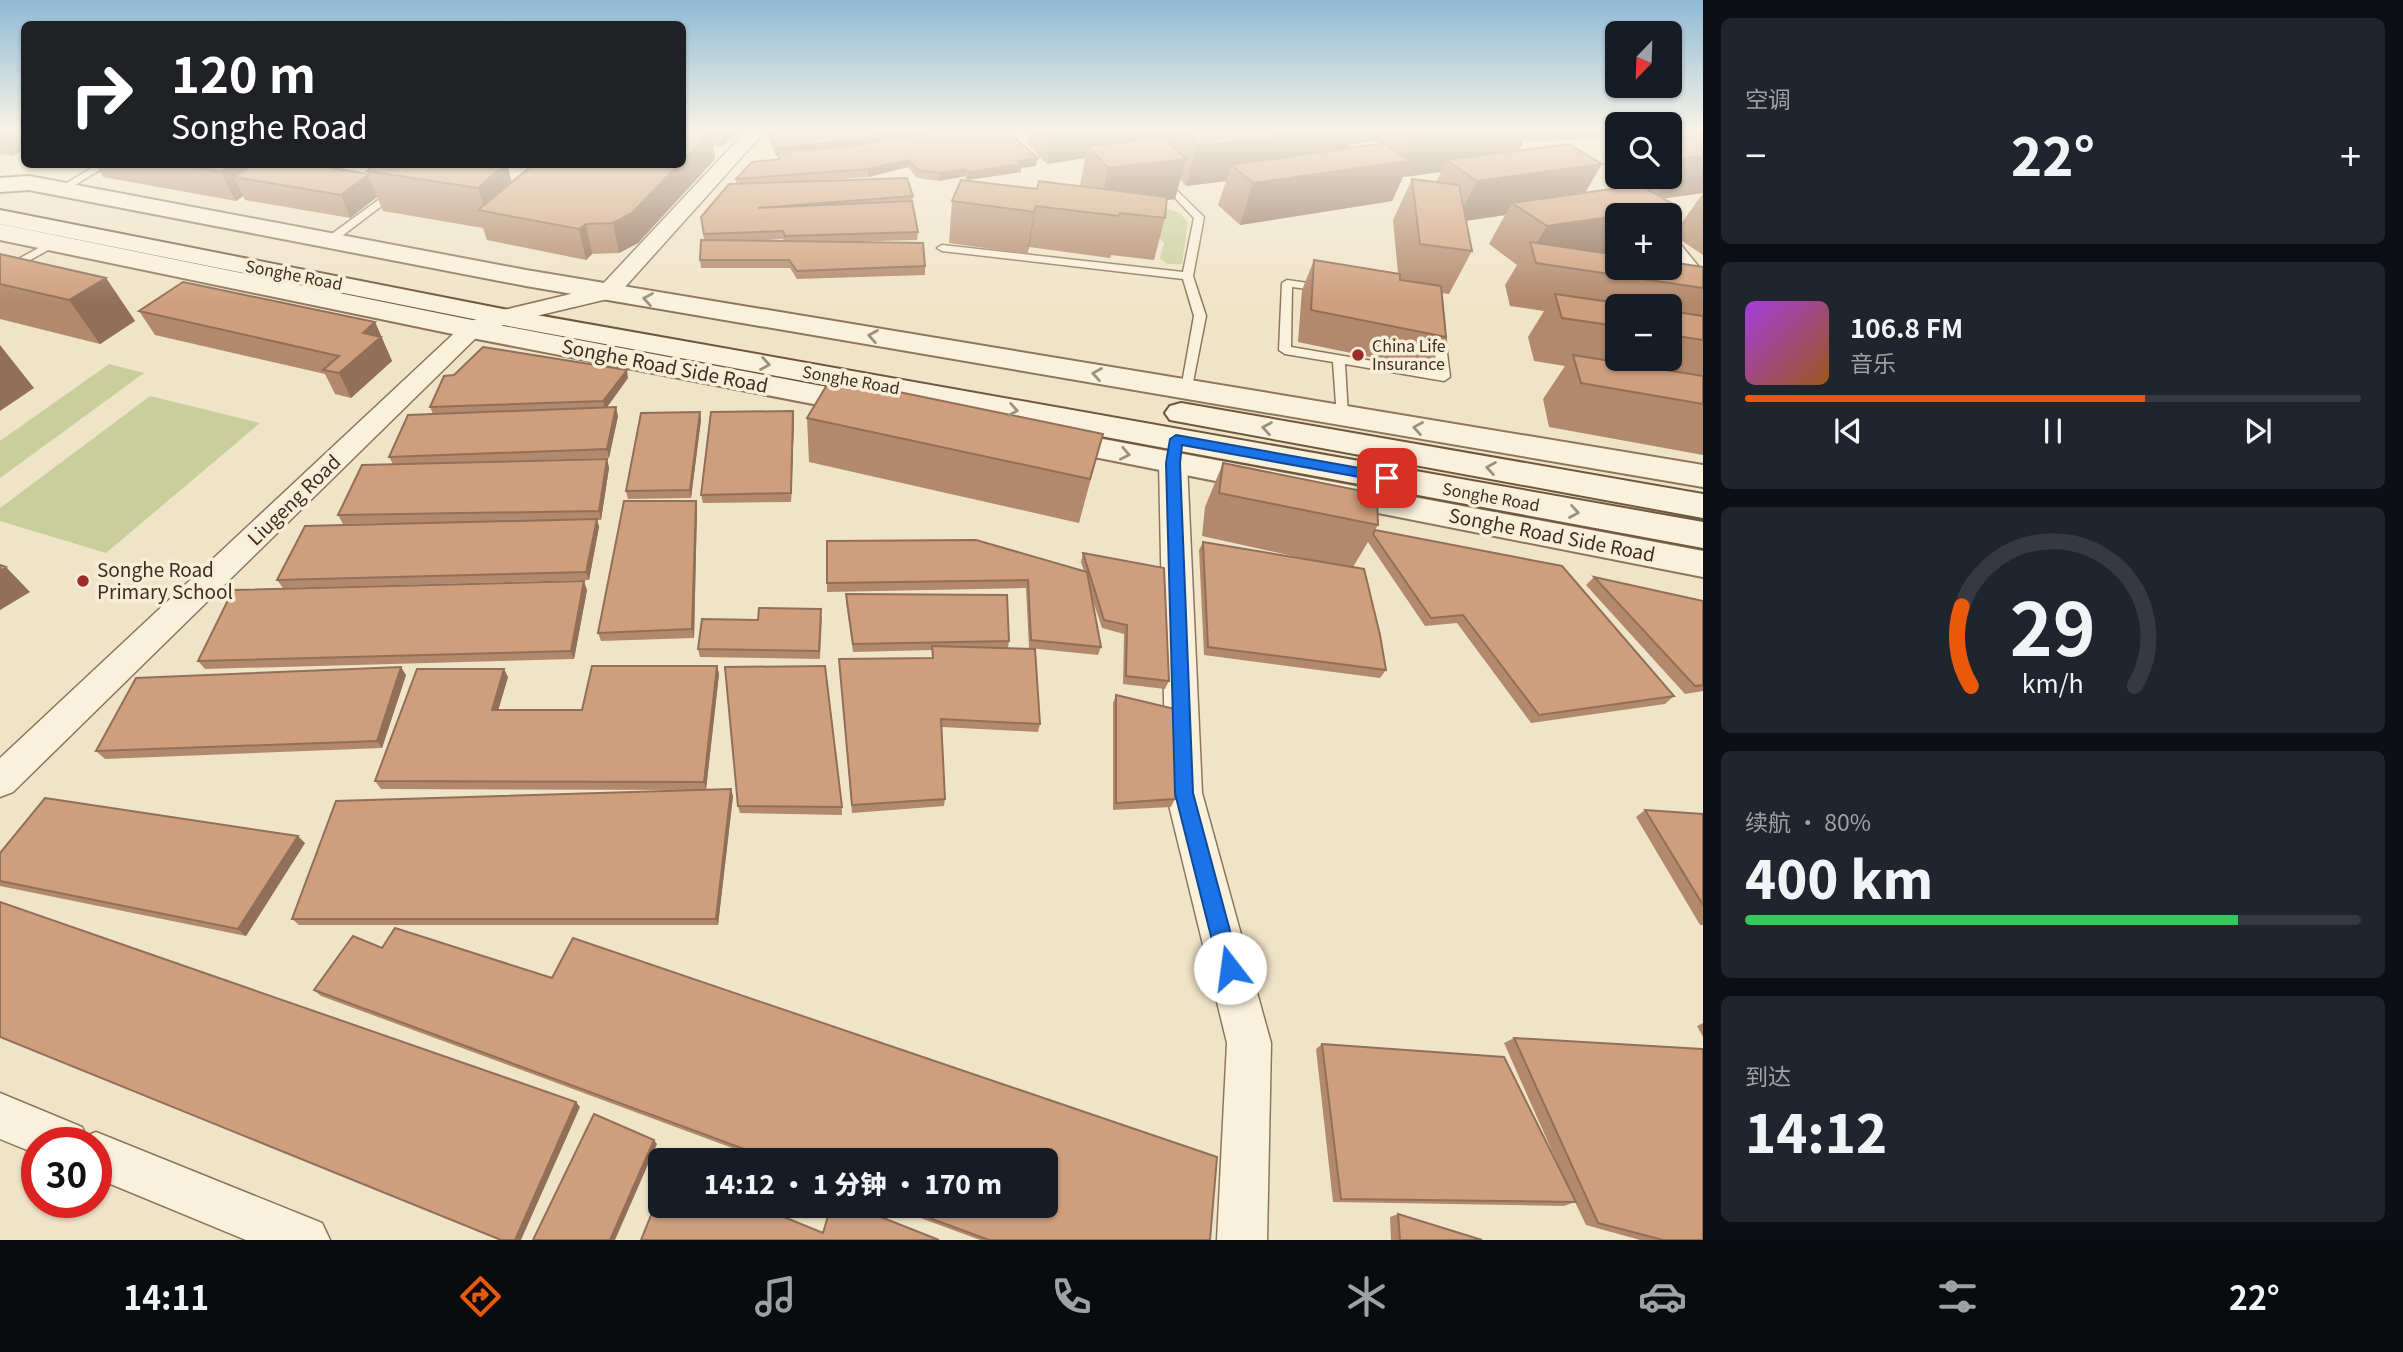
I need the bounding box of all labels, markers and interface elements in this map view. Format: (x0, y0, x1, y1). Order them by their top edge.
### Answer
north arrow (1605, 21, 1682, 98)
map controls (1605, 21, 1682, 371)
text: 120 m (171, 36, 316, 107)
icon: right (56, 49, 147, 140)
text: 空调 (1745, 81, 1791, 115)
text: Songhe Road (171, 102, 368, 148)
button: search (1605, 112, 1682, 189)
text: 22° (2011, 116, 2095, 191)
text: − (1745, 126, 1766, 181)
text: + (2340, 126, 2361, 181)
button: + (1605, 203, 1682, 280)
street label: Songhe Road (244, 253, 345, 295)
one-way arrow (643, 292, 654, 307)
button: − (1605, 294, 1682, 371)
text: 106.8 FM (1850, 308, 1963, 345)
one-way arrow (867, 329, 879, 344)
street label: Songhe Road Side Road (560, 331, 771, 398)
place label: China Life Insurance (1372, 333, 1446, 375)
text: 音乐 (1850, 345, 1896, 379)
marker: China Life Insurance (1350, 347, 1366, 363)
one-way arrow (759, 356, 771, 371)
street label: Songhe Road (801, 359, 902, 399)
one-way arrow (1091, 367, 1103, 382)
one-way arrow (1007, 401, 1019, 416)
icon: previous (1829, 412, 1867, 450)
icon: pause (2034, 412, 2072, 450)
icon: next (2239, 412, 2277, 450)
one-way arrow (1261, 421, 1273, 436)
one-way arrow (1412, 421, 1424, 436)
one-way arrow (1119, 445, 1131, 460)
street label: Liugeng Road (240, 448, 345, 550)
pin (1357, 448, 1417, 508)
icon: arrive (1368, 459, 1406, 497)
one-way arrow (1485, 461, 1497, 476)
street label: Songhe Road (1441, 476, 1542, 516)
street label: Songhe Road Side Road (1447, 500, 1658, 567)
one-way arrow (1568, 504, 1580, 519)
place label: Songhe Road Primary School (97, 555, 233, 604)
text: 29 (2010, 572, 2096, 677)
marker: Songhe Road Primary School (75, 573, 91, 589)
text: km/h (2022, 664, 2084, 700)
text: 续航 · 80% (1745, 804, 1871, 838)
text: 400 km (1745, 839, 1933, 914)
position arrow (1193, 931, 1267, 1005)
text: 到达 (1745, 1058, 1791, 1092)
text: 14:12 (1745, 1093, 1887, 1168)
speed limit sign: 30 (21, 1127, 112, 1218)
text: 14:12 · 1 分钟 · 170 m (704, 1164, 1002, 1201)
icon: directions (456, 1272, 505, 1321)
icon: music (751, 1272, 800, 1321)
icon: phone (1047, 1272, 1096, 1321)
icon: climate (1342, 1272, 1391, 1321)
icon: car (1638, 1272, 1687, 1321)
icon: filters (1933, 1272, 1982, 1321)
text: 14:11 (123, 1273, 209, 1319)
text: 22° (2229, 1273, 2280, 1319)

